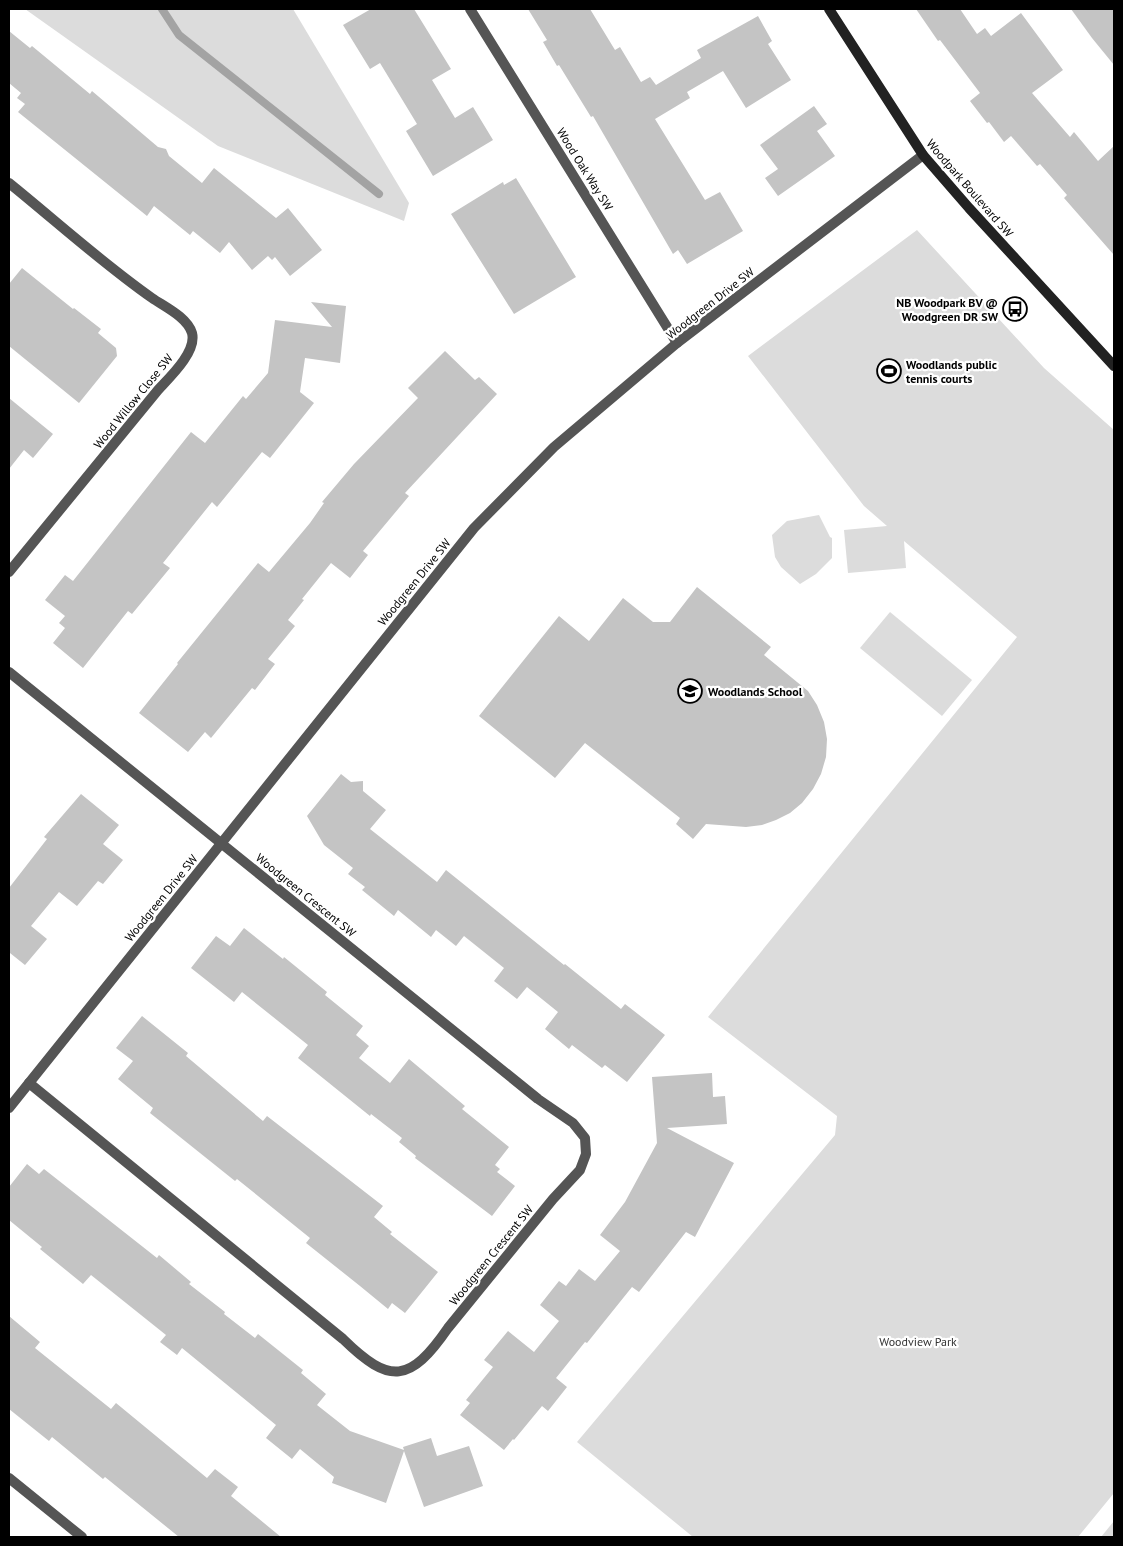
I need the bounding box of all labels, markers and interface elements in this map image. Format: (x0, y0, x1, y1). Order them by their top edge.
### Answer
street label: Wood Oak Way SW (554, 125, 616, 213)
street label: Woodpark Boulevard SW (923, 136, 1017, 240)
street label: Woodgreen Drive SW (663, 264, 757, 342)
place label: NB Woodpark BV @ Woodgreen DR SW (896, 295, 999, 324)
bus stop icon: NB Woodpark BV @ Woodgreen DR SW (1002, 296, 1028, 322)
street label: Wood Willow Close SW (90, 351, 176, 451)
place label: Woodlands public tennis courts (906, 357, 997, 386)
sports icon: Woodlands public tennis courts (876, 358, 902, 384)
street label: Woodgreen Drive SW (374, 535, 454, 628)
school or university icon: Woodlands School (677, 678, 703, 704)
place label: Woodlands School (708, 684, 803, 699)
street label: Woodgreen Crescent SW (253, 850, 359, 940)
street label: Woodgreen Drive SW (121, 851, 201, 944)
street label: Woodgreen Crescent SW (446, 1202, 536, 1308)
park label: Woodview Park (879, 1334, 957, 1349)

